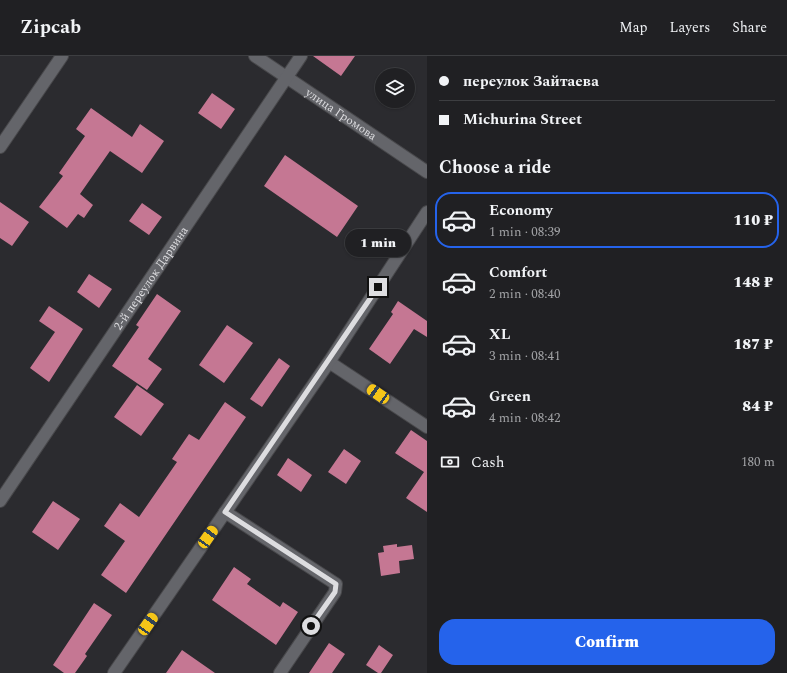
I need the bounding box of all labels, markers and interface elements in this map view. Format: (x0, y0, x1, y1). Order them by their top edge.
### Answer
text: Zipcab (20, 13, 81, 42)
text: Map (619, 17, 648, 38)
text: Layers (670, 17, 710, 38)
text: Share (732, 17, 767, 38)
map controls (375, 68, 415, 108)
button: layers (375, 68, 415, 108)
text: переулок Зайтаева (463, 70, 599, 93)
street label: улица Громова (301, 83, 381, 146)
text: Michurina Street (463, 108, 582, 131)
text: Choose a ride (439, 154, 551, 181)
text: Economy (489, 199, 553, 222)
icon: car (441, 202, 477, 238)
text: 110 ₽ (733, 209, 773, 232)
street label: 2-й переулок Дарвина (109, 222, 193, 334)
text: 1 min · 08:39 (489, 222, 561, 242)
callout: 1 min (345, 229, 411, 257)
text: 1 min (360, 233, 396, 253)
text: Comfort (489, 261, 547, 284)
icon: car (441, 264, 477, 300)
text: 148 ₽ (733, 271, 773, 294)
route end (369, 278, 387, 296)
text: 2 min · 08:40 (489, 284, 561, 304)
text: XL (489, 323, 510, 346)
icon: car (441, 326, 477, 362)
text: 187 ₽ (733, 333, 773, 356)
text: 3 min · 08:41 (489, 346, 561, 366)
car (365, 382, 391, 406)
text: Green (489, 385, 531, 408)
icon: car (441, 388, 477, 424)
text: 84 ₽ (742, 395, 773, 418)
text: 4 min · 08:42 (489, 408, 561, 428)
icon: cash (439, 451, 461, 473)
text: Cash (471, 451, 504, 474)
text: 180 m (741, 452, 775, 472)
car (196, 524, 220, 550)
car (136, 611, 160, 637)
route start (302, 617, 320, 635)
button: Confirm (439, 619, 775, 665)

